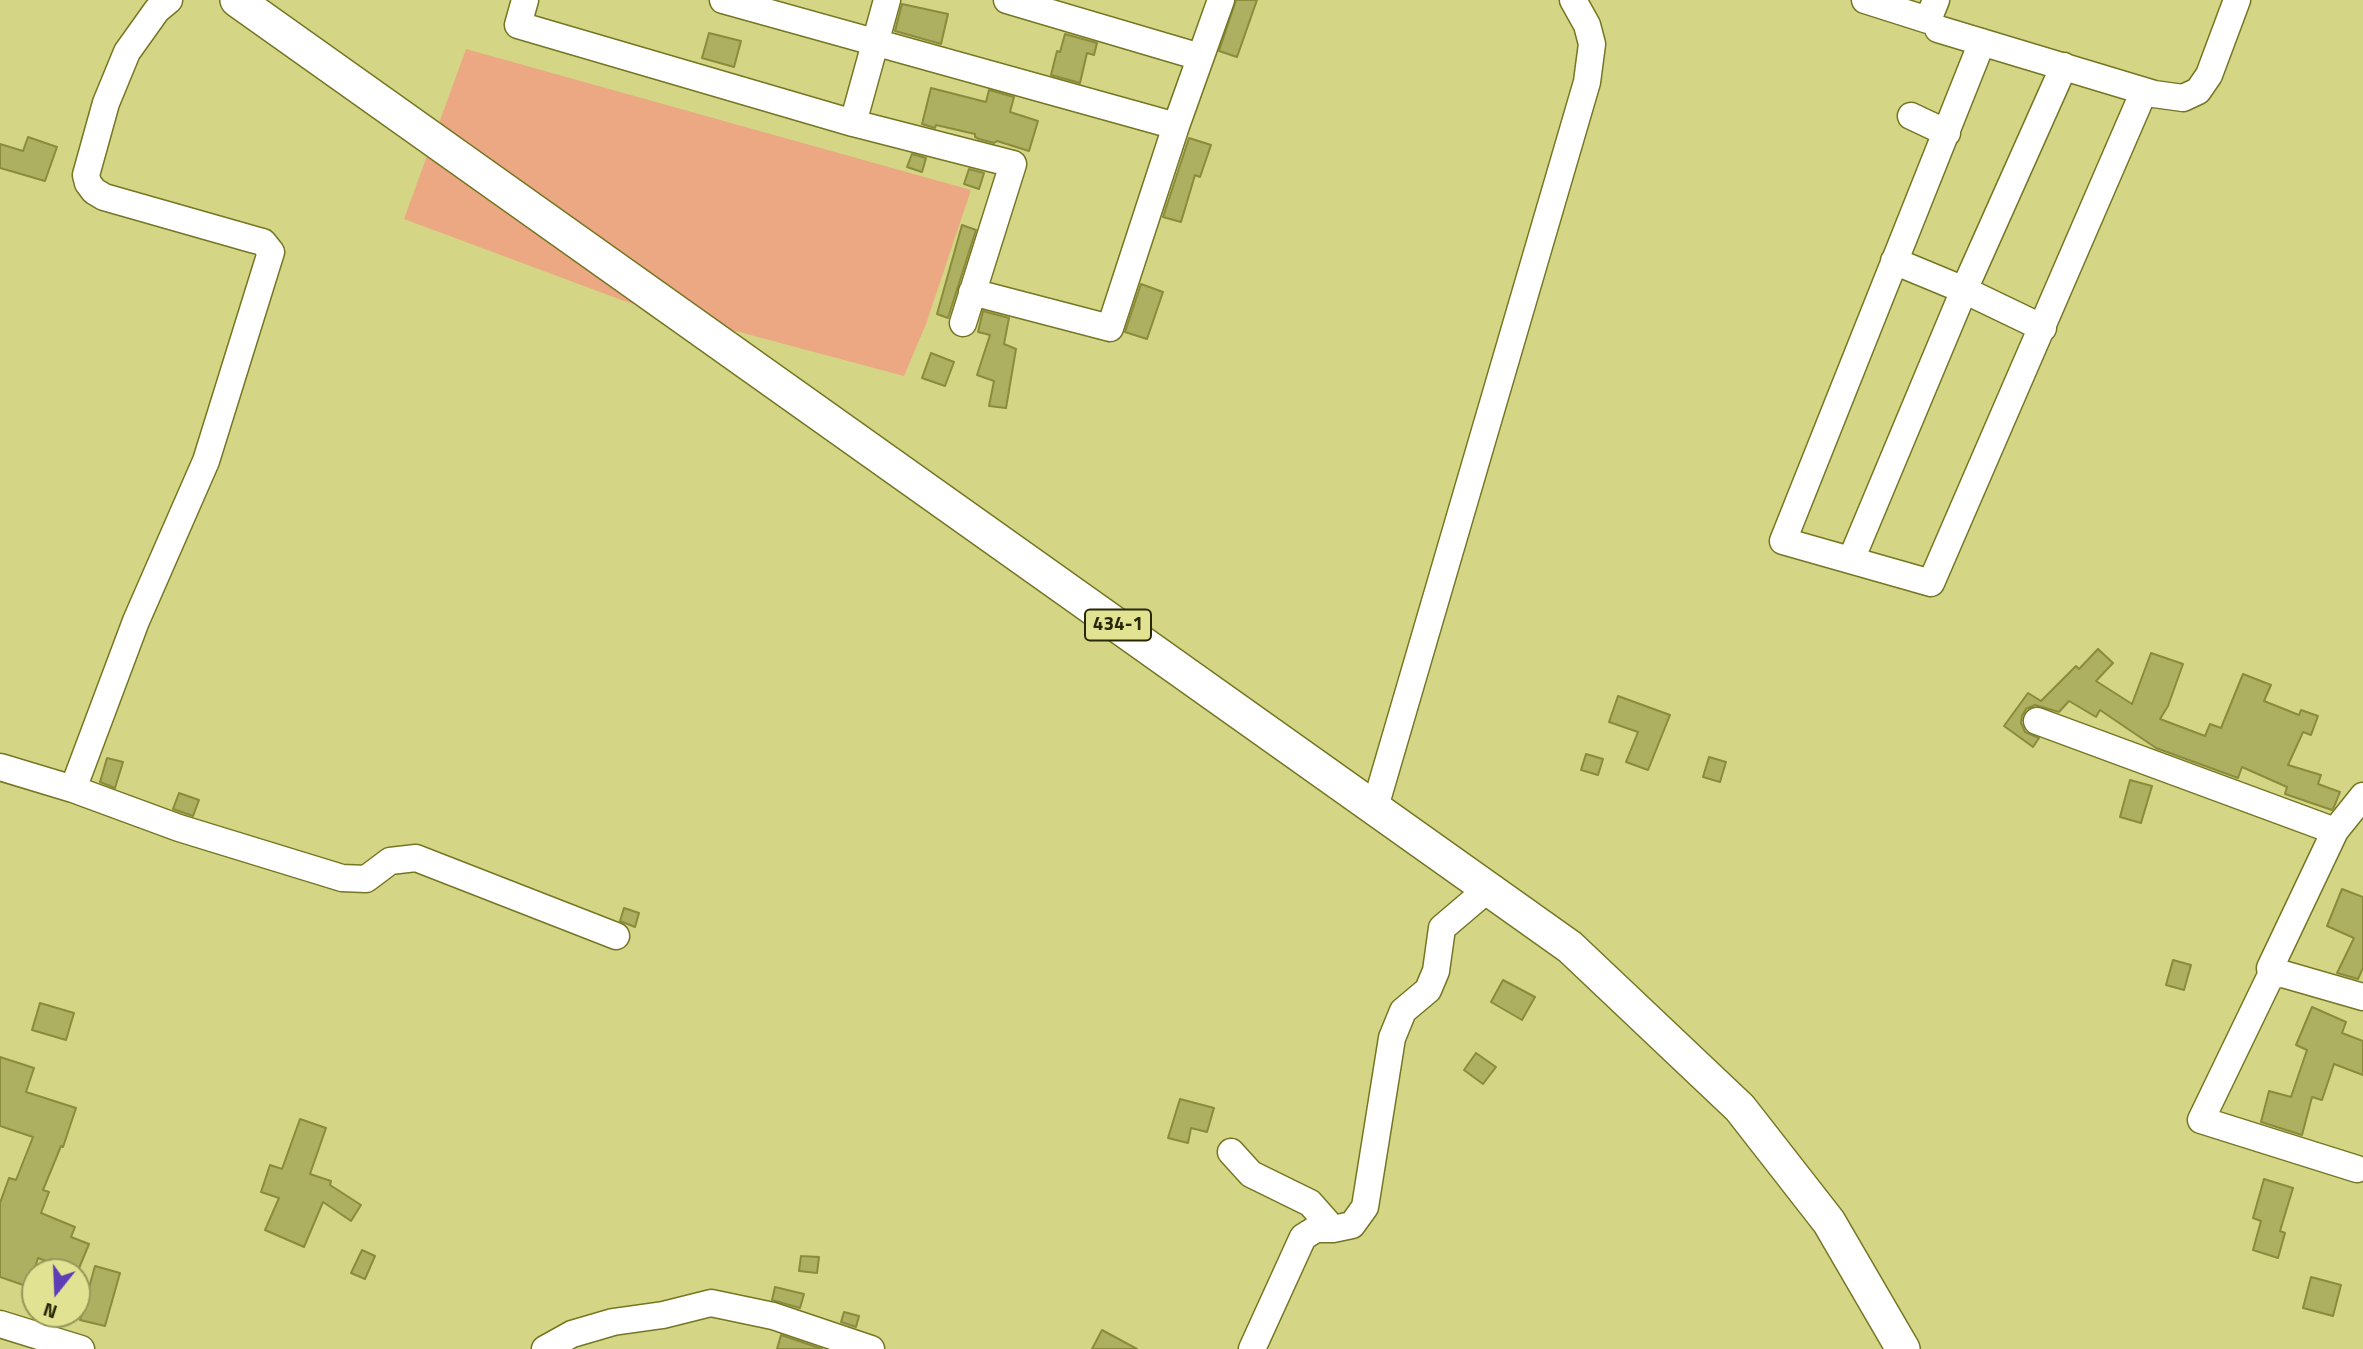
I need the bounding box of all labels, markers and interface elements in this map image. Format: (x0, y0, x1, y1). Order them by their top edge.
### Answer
road number: 434-1 (1085, 610, 1151, 640)
north arrow (21, 1258, 91, 1328)
text: N (39, 1296, 61, 1327)

